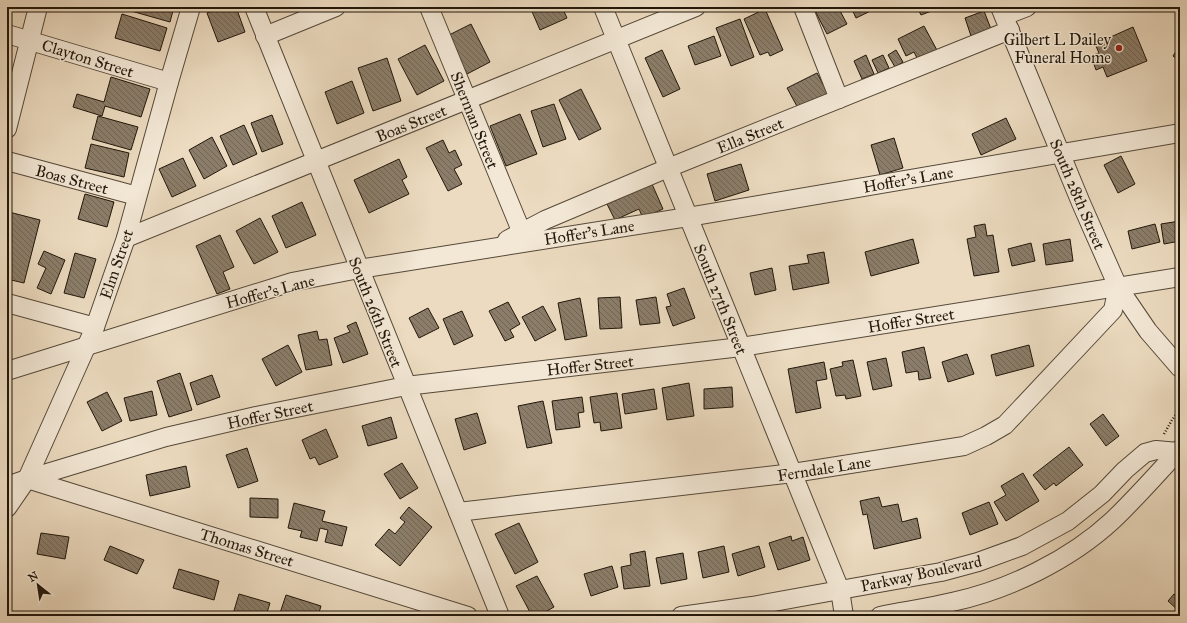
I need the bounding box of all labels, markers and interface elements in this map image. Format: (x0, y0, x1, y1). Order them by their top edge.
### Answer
place label: Gilbert L Dailey Funeral Home (1004, 30, 1111, 67)
street label: Clayton Street (40, 36, 136, 82)
marker: Gilbert L Dailey Funeral Home (1114, 43, 1124, 53)
street label: Sherman Street (446, 69, 503, 172)
street label: Boas Street (373, 101, 450, 146)
street label: Ella Street (714, 113, 787, 157)
street label: South 28th Street (1046, 136, 1109, 253)
street label: Boas Street (33, 161, 111, 198)
street label: Hoffer's Lane (862, 162, 955, 197)
street label: Hoffer's Lane (543, 216, 636, 249)
street label: Elm Street (96, 227, 137, 302)
street label: South 27th Street (690, 241, 752, 358)
street label: South 26th Street (345, 254, 407, 371)
street label: Hoffer's Lane (224, 270, 317, 312)
street label: Hoffer Street (867, 304, 956, 337)
street label: Hoffer Street (546, 351, 635, 380)
street label: Hoffer Street (225, 396, 315, 433)
street label: Ferndale Lane (776, 452, 873, 485)
street label: Thomas Street (198, 524, 296, 571)
street label: Parkway Boulevard (859, 551, 983, 596)
north arrow (18, 565, 58, 605)
text: N (26, 568, 41, 585)

